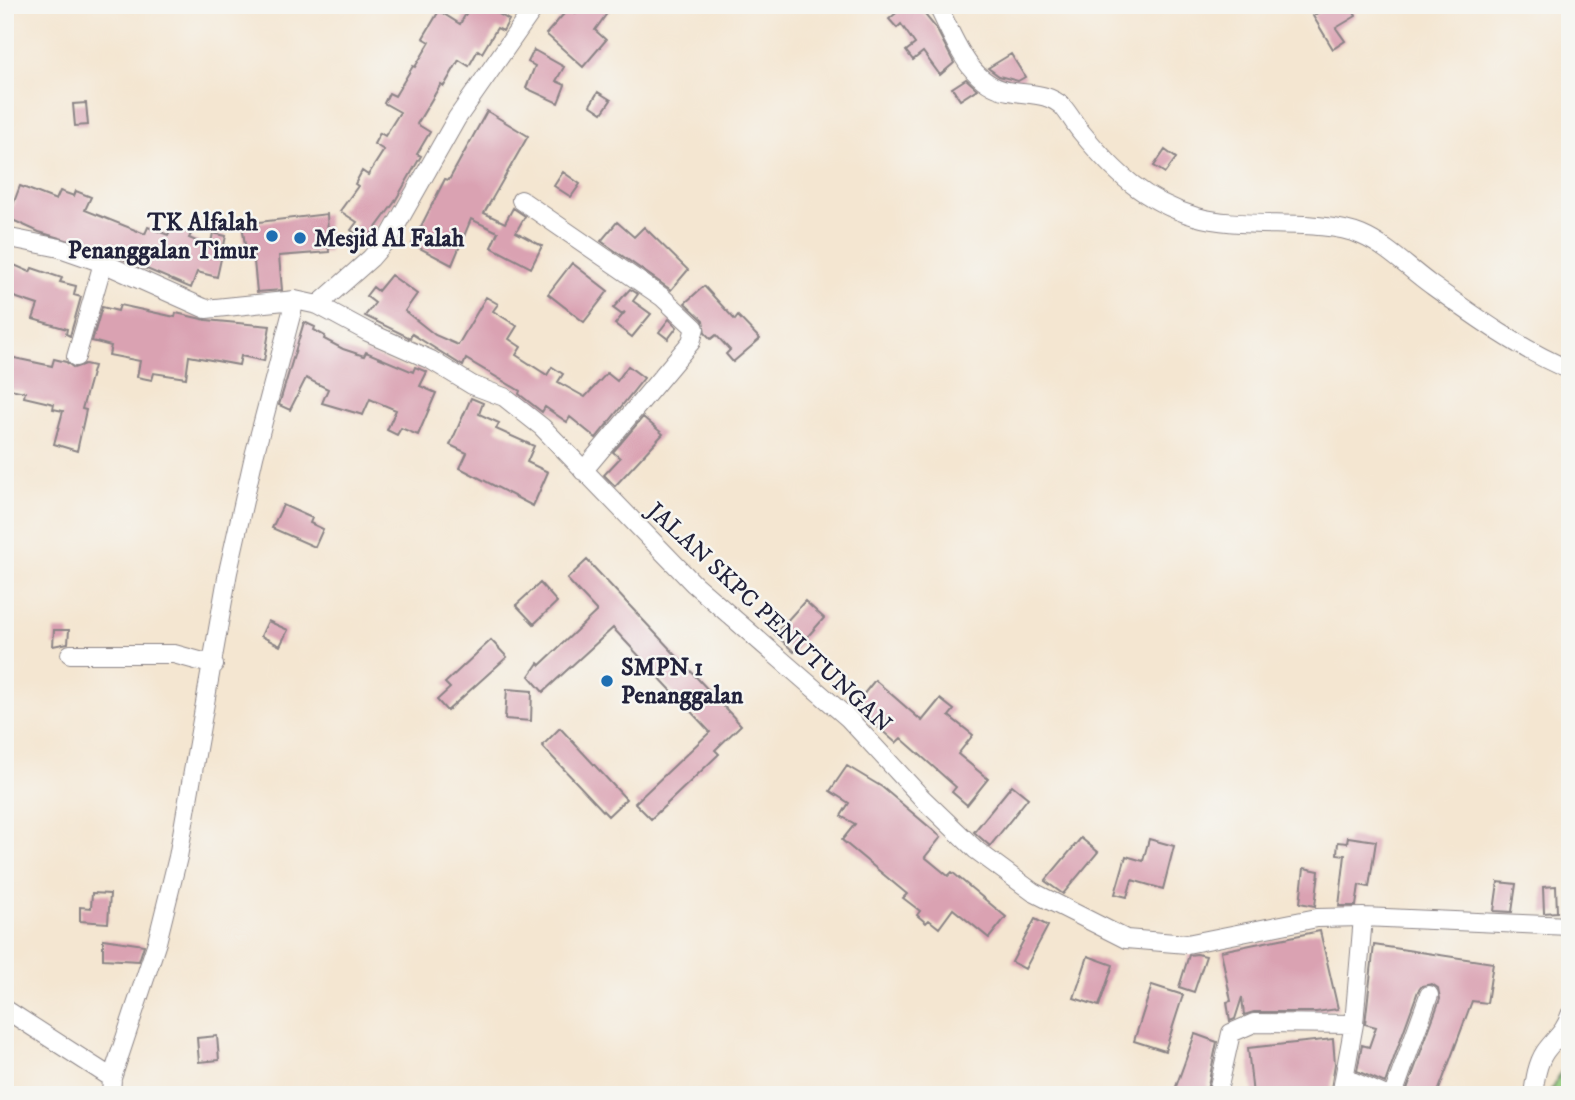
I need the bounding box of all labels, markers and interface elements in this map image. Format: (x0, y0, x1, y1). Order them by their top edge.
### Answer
place label: TK Alfalah Penanggalan Timur (68, 208, 259, 266)
place label: Mesjid Al Falah (314, 224, 465, 254)
marker: TK Alfalah Penanggalan Timur (264, 228, 280, 244)
marker: Mesjid Al Falah (292, 230, 308, 246)
street label: JALAN SKPC PENUTUNGAN (639, 495, 898, 739)
place label: SMPN 1 Penanggalan (621, 653, 744, 711)
marker: SMPN 1 Penanggalan (599, 673, 615, 689)

